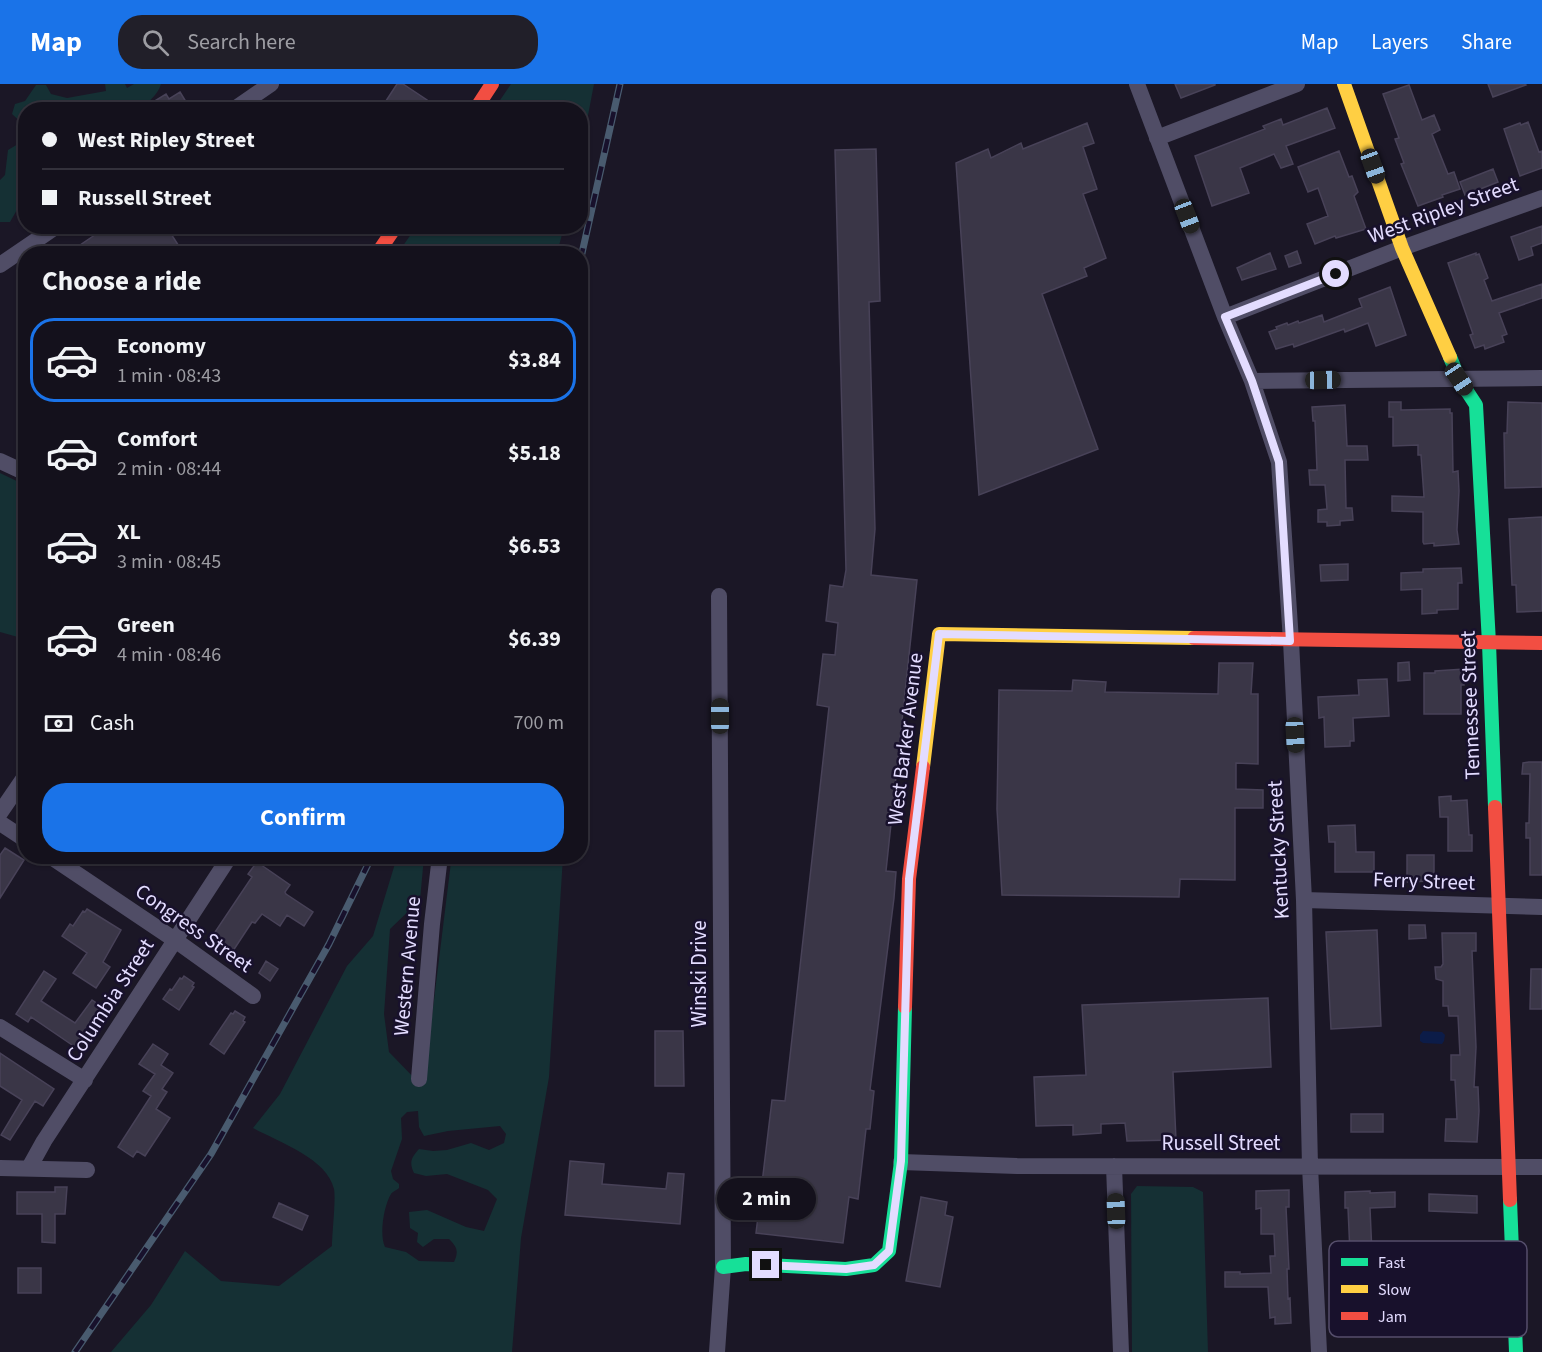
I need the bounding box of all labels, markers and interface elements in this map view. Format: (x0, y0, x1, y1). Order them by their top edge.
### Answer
search box (118, 15, 538, 69)
text: Map (30, 22, 82, 62)
icon: search (139, 26, 172, 59)
text: Search here (187, 26, 296, 58)
text: Map (1301, 27, 1338, 57)
text: Layers (1371, 27, 1428, 57)
text: Share (1461, 27, 1512, 57)
text: West Ripley Street (78, 124, 255, 156)
car (1358, 146, 1388, 186)
street label: West Ripley Street (1364, 169, 1522, 251)
text: Russell Street (78, 182, 211, 214)
car (1172, 196, 1202, 236)
route start (1322, 260, 1349, 287)
text: Choose a ride (42, 262, 202, 301)
text: Economy (117, 330, 206, 362)
icon: car (45, 333, 99, 387)
text: $3.84 (508, 344, 561, 376)
car (1441, 359, 1477, 399)
text: 1 min · 08:43 (117, 362, 221, 390)
car (1305, 371, 1341, 389)
text: Comfort (117, 423, 198, 455)
icon: car (45, 426, 99, 480)
text: $5.18 (508, 437, 561, 469)
text: 2 min · 08:44 (117, 455, 221, 483)
text: XL (117, 516, 141, 548)
icon: car (45, 519, 99, 573)
text: $6.53 (508, 530, 561, 562)
text: 3 min · 08:45 (117, 548, 221, 576)
text: Green (117, 609, 175, 641)
icon: car (45, 612, 99, 666)
text: $6.39 (508, 623, 561, 655)
street label: Tennessee Street (1452, 630, 1488, 780)
text: 4 min · 08:46 (117, 641, 221, 669)
street label: West Barker Avenue (880, 651, 930, 827)
car (711, 698, 729, 734)
icon: cash (42, 707, 75, 740)
text: Cash (90, 707, 135, 739)
text: 700 m (514, 709, 564, 737)
car (1285, 717, 1305, 753)
street label: Kentucky Street (1259, 780, 1297, 920)
button: Confirm (42, 783, 564, 852)
street label: Ferry Street (1372, 864, 1476, 898)
street label: Congress Street (129, 876, 259, 980)
street label: Western Avenue (386, 895, 428, 1037)
street label: Winski Drive (684, 920, 714, 1028)
street label: Columbia Street (59, 932, 161, 1068)
street label: Russell Street (1162, 1128, 1280, 1158)
callout: 2 min (716, 1178, 816, 1220)
text: 2 min (742, 1185, 791, 1213)
car (1106, 1193, 1126, 1229)
legend (1329, 1241, 1527, 1337)
route end (752, 1251, 779, 1278)
text: Fast (1378, 1252, 1406, 1274)
text: Slow (1378, 1279, 1411, 1301)
text: Jam (1378, 1306, 1407, 1328)

